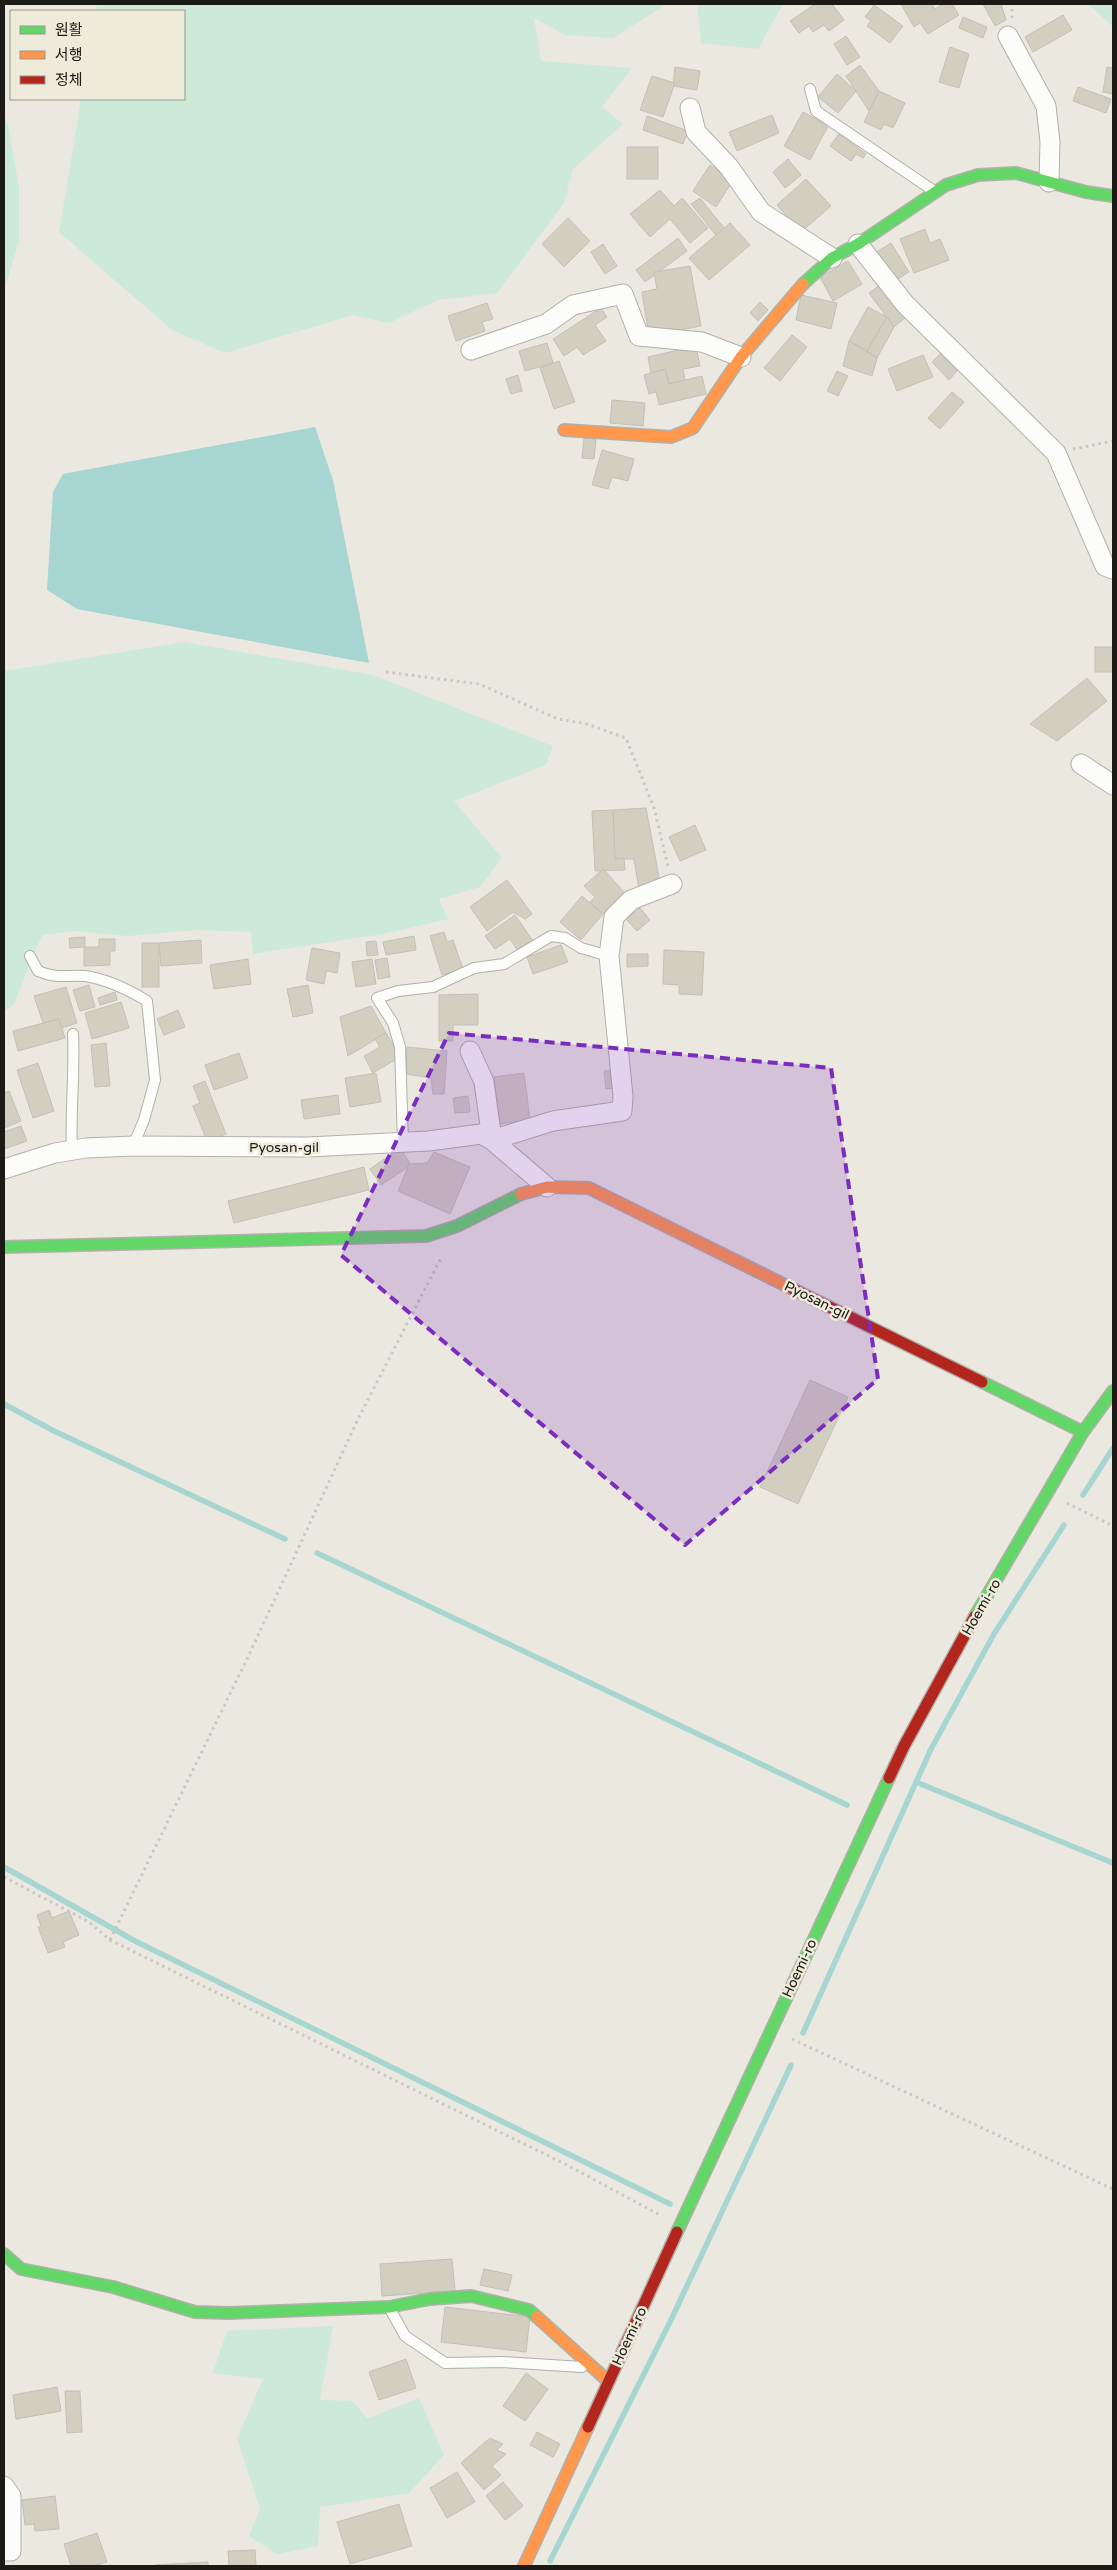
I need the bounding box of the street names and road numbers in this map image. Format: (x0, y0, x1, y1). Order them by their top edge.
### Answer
street label: Pyosan-gil (249, 1139, 319, 1156)
street label: Pyosan-gil (782, 1277, 852, 1323)
street label: Hoemi-ro (958, 1576, 1004, 1639)
street label: Hoemi-ro (779, 1936, 820, 2000)
street label: Hoemi-ro (609, 2304, 650, 2368)

